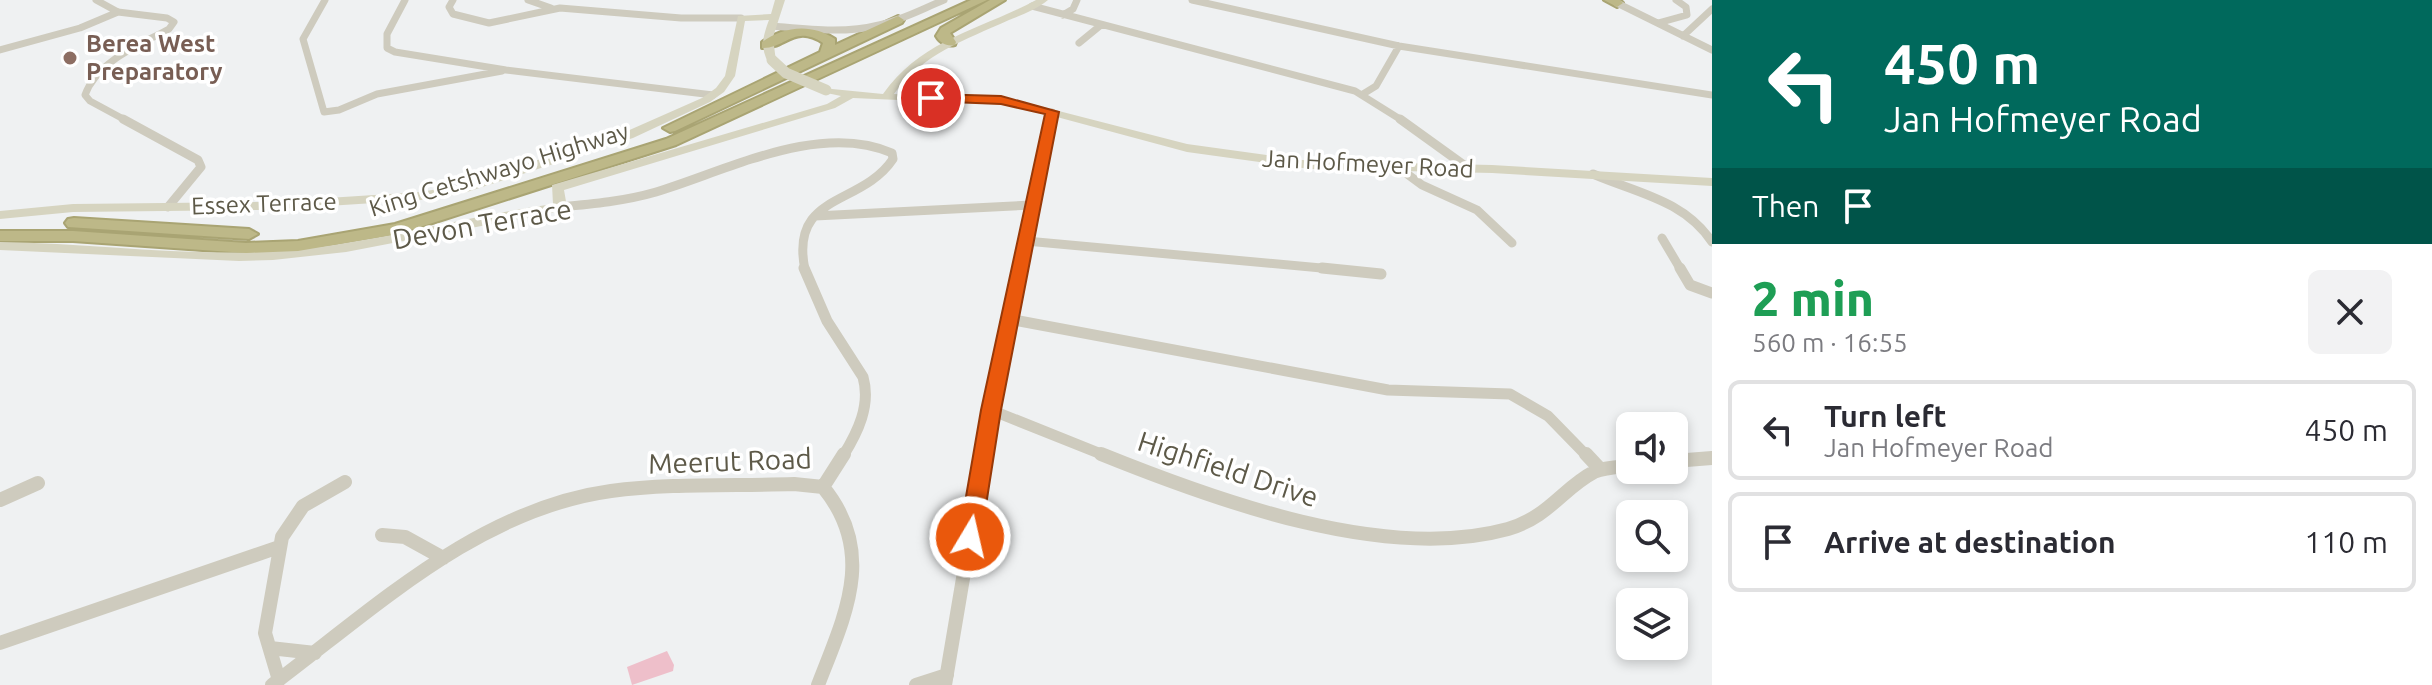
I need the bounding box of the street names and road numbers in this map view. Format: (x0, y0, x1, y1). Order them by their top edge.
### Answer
street label: King Cetshwayo Highway (366, 117, 632, 222)
street label: Jan Hofmeyer Road (1262, 144, 1475, 183)
street label: Essex Terrace (191, 187, 337, 220)
street label: Devon Terrace (390, 193, 574, 255)
street label: Highfield Drive (1134, 425, 1322, 512)
street label: Meerut Road (648, 442, 812, 479)

